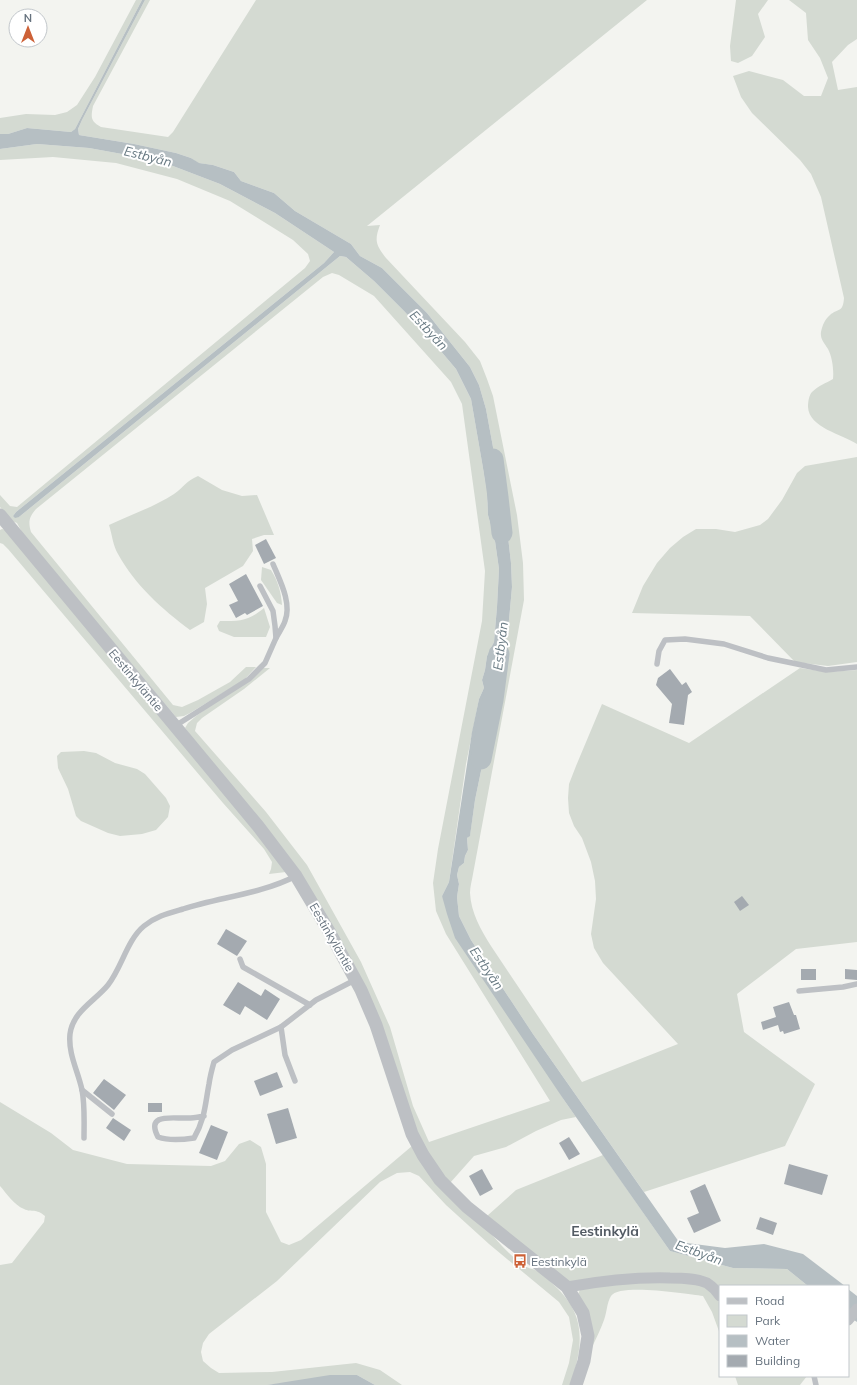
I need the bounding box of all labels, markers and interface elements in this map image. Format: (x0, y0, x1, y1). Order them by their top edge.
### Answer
north arrow (8, 8, 48, 48)
text: N (24, 11, 32, 25)
water label: Estbyån (123, 142, 173, 170)
water label: Estbyån (407, 307, 451, 353)
water label: Estbyån (489, 621, 511, 671)
street label: Eestinkyläntie (106, 646, 166, 714)
street label: Eestinkyläntie (306, 900, 358, 974)
water label: Estbyån (467, 943, 507, 993)
district label: Eestinkylä (571, 1222, 639, 1240)
water label: Estbyån (673, 1236, 725, 1268)
bus stop icon: Eestinkylä (512, 1253, 528, 1269)
place label: Eestinkylä (531, 1254, 587, 1269)
legend (719, 1285, 849, 1377)
text: Road (755, 1293, 784, 1308)
text: Park (755, 1313, 781, 1328)
text: Water (755, 1333, 791, 1348)
text: Building (755, 1353, 800, 1368)

